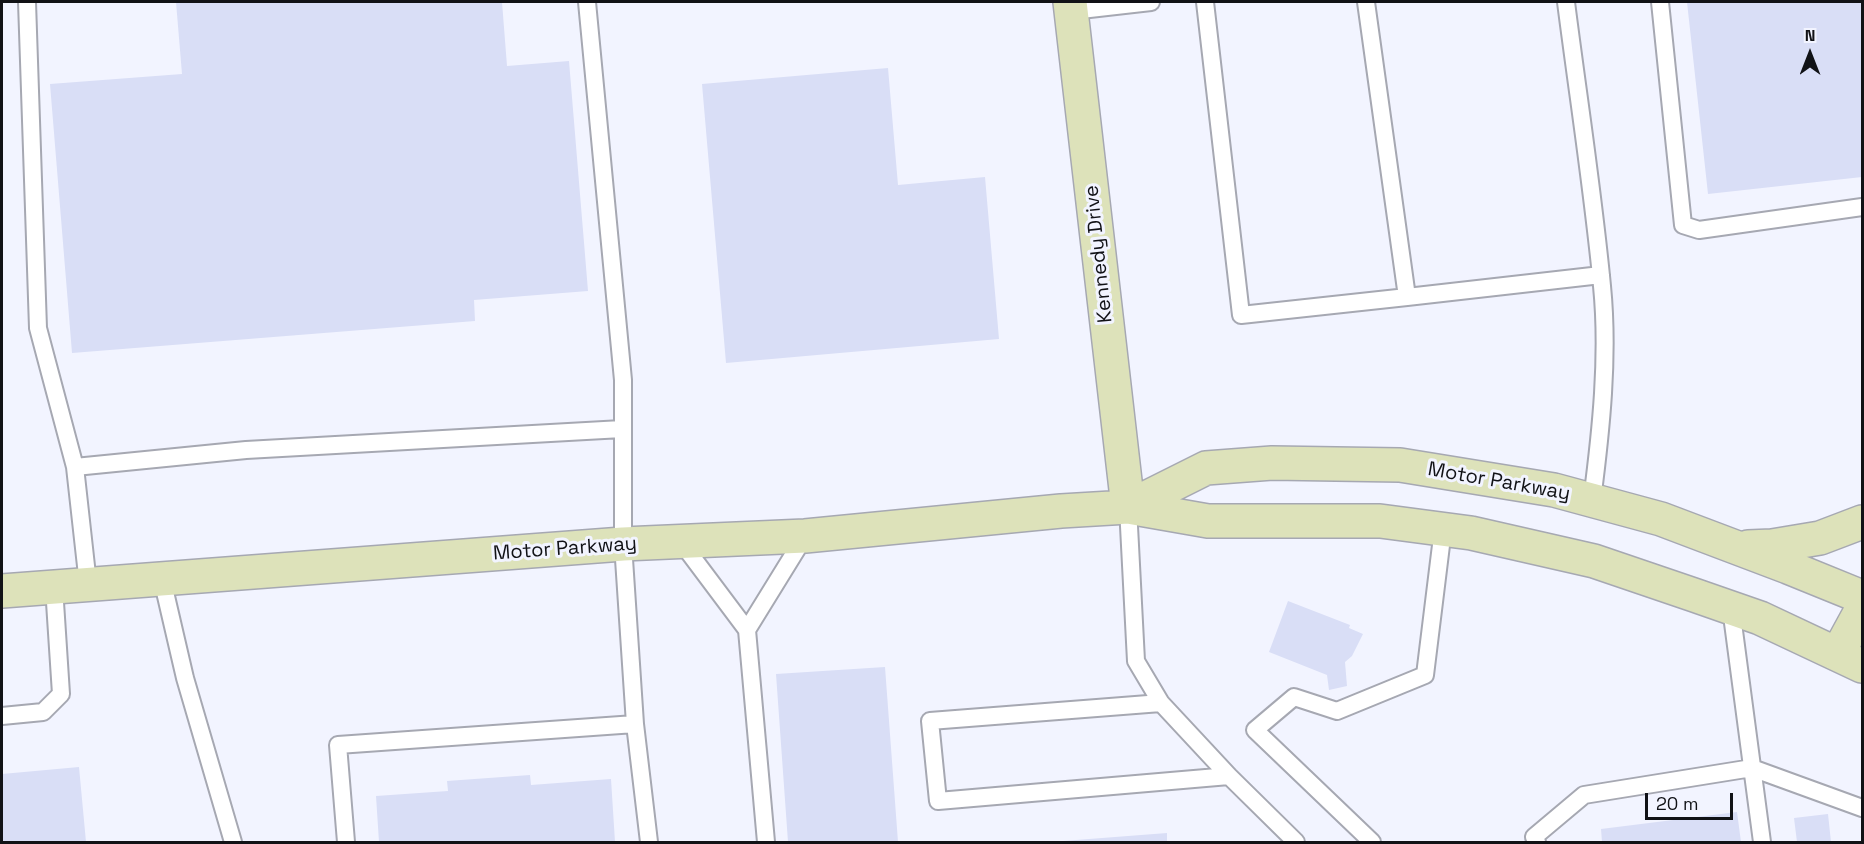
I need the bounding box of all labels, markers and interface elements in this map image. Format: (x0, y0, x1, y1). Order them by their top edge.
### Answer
north arrow (1780, 24, 1840, 84)
text: N (1805, 25, 1815, 46)
street label: Kennedy Drive (1080, 184, 1118, 324)
street label: Motor Parkway (1426, 458, 1572, 506)
street label: Motor Parkway (492, 532, 638, 566)
scale bar (1648, 781, 1736, 819)
text: 20 m (1656, 792, 1699, 815)

